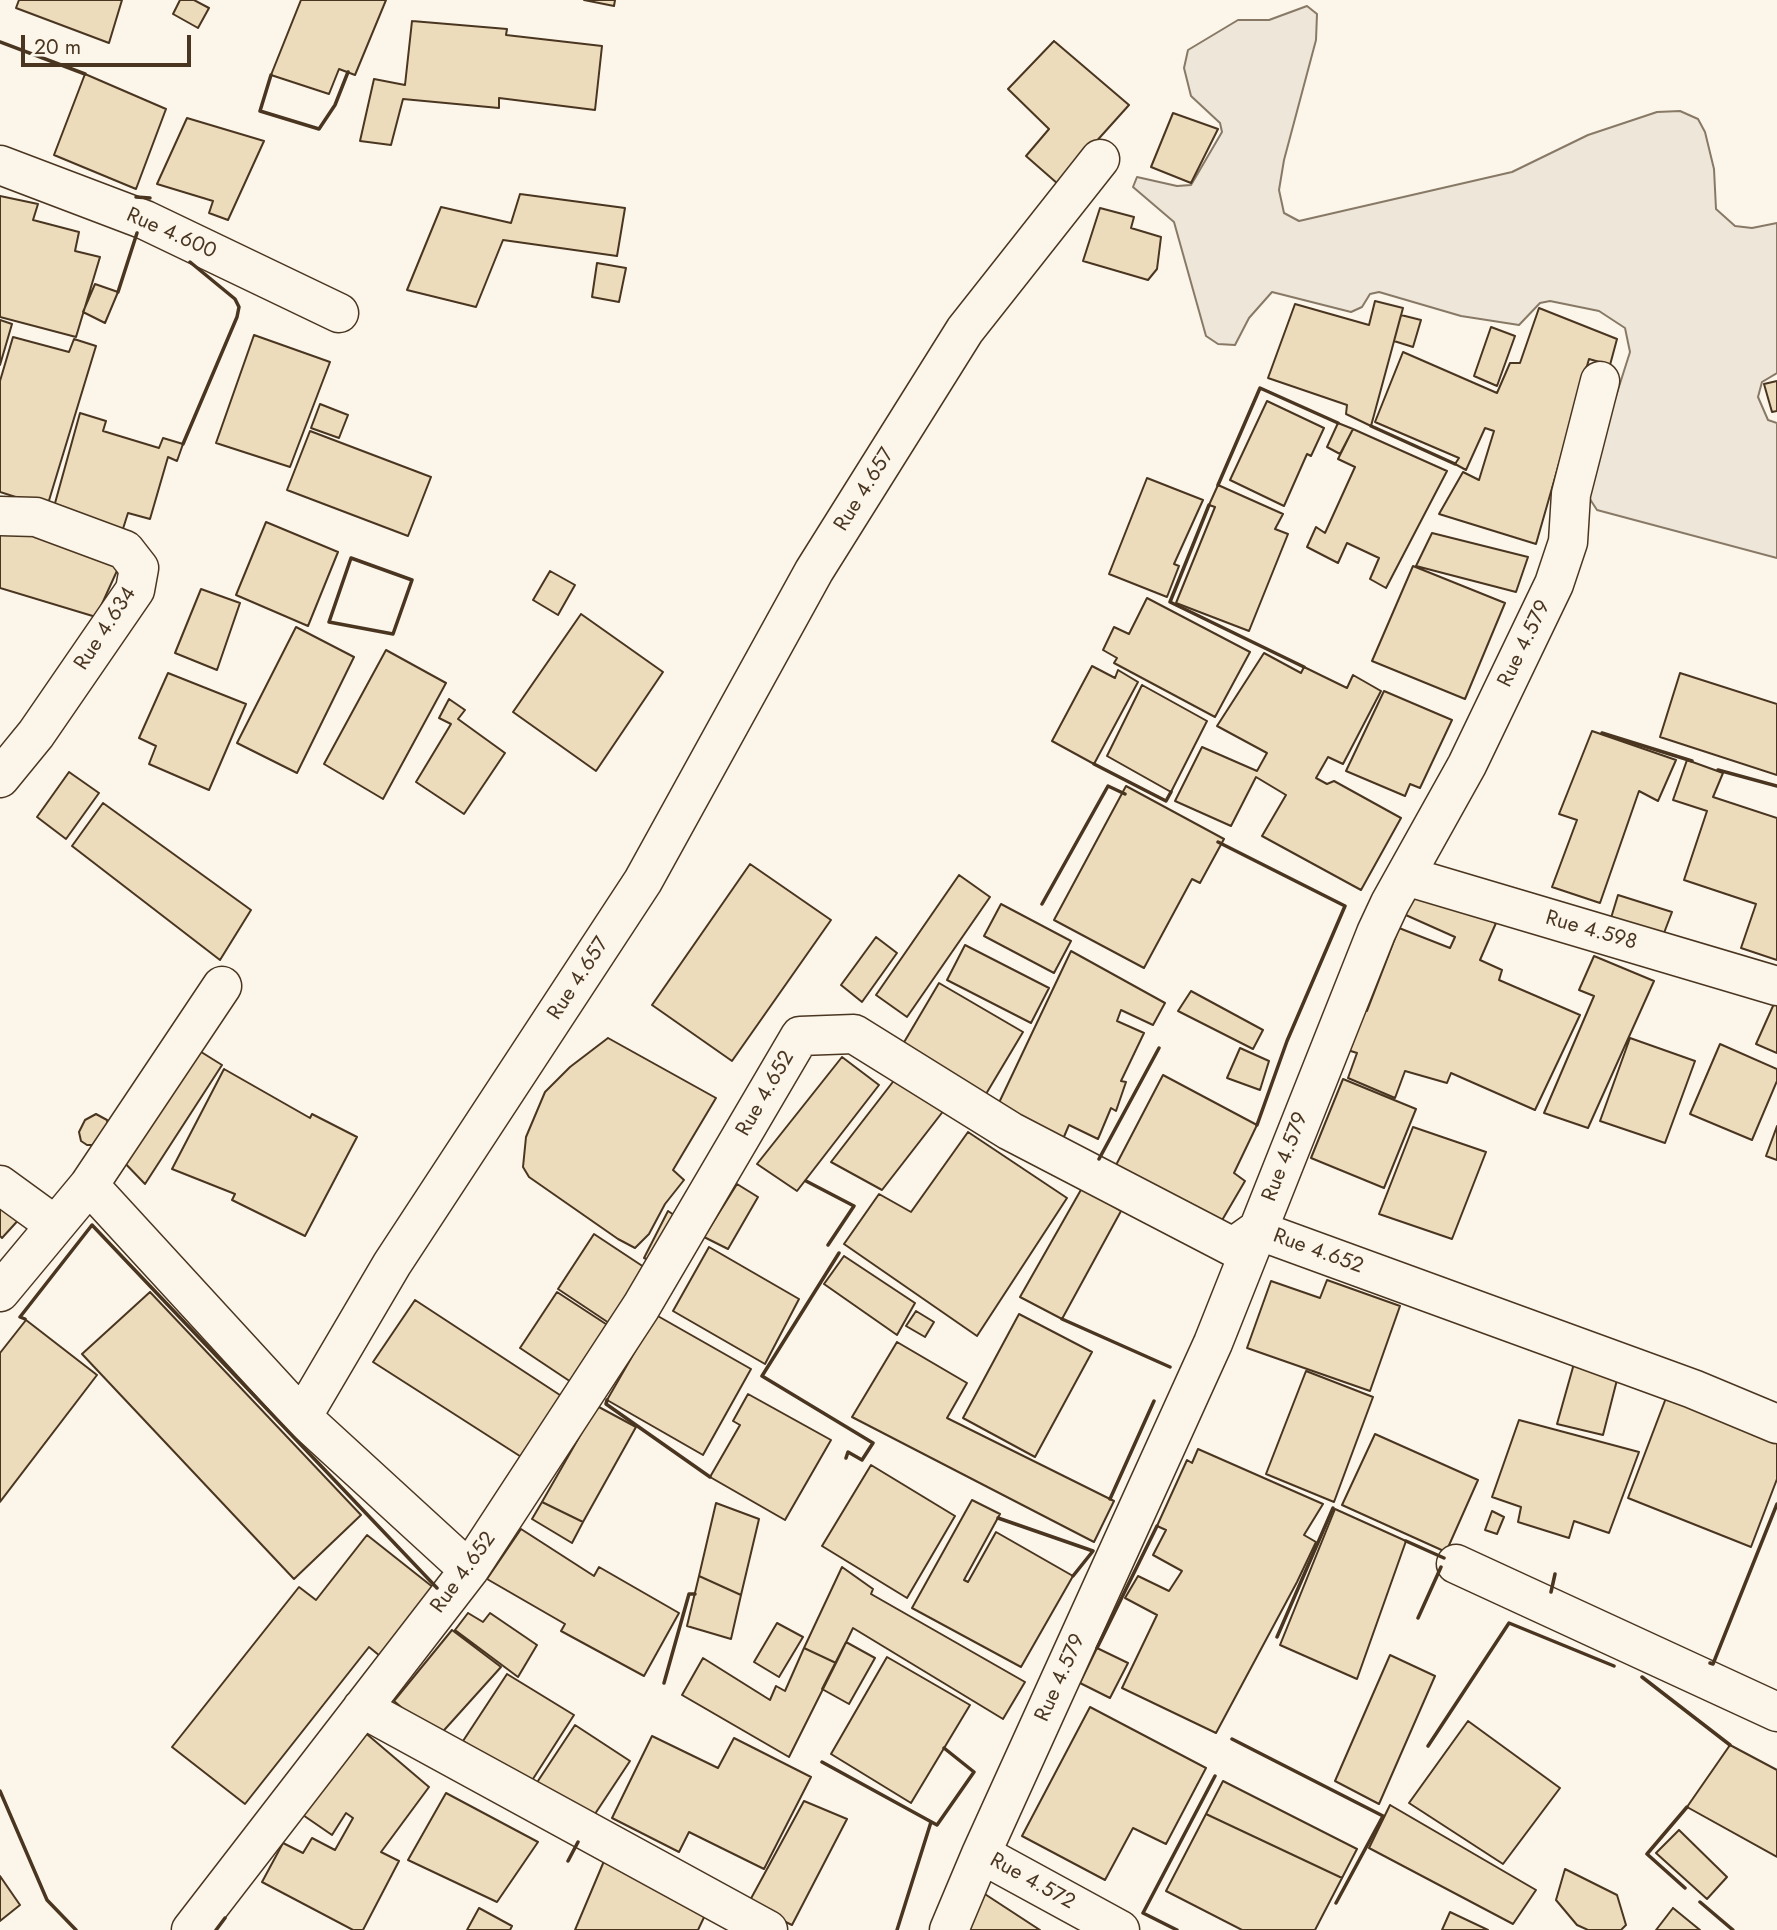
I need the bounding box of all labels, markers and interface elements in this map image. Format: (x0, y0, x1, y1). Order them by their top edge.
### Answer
scale bar (24, 21, 194, 65)
text: 20 m (34, 32, 81, 62)
street label: Rue 4.600 (122, 203, 220, 265)
street label: Rue 4.657 (830, 444, 900, 536)
street label: Rue 4.634 (70, 583, 142, 675)
street label: Rue 4.579 (1493, 596, 1557, 692)
street label: Rue 4.598 (1542, 906, 1640, 956)
street label: Rue 4.657 (543, 933, 615, 1025)
street label: Rue 4.652 (732, 1047, 800, 1141)
street label: Rue 4.579 (1257, 1109, 1315, 1205)
street label: Rue 4.652 (1269, 1224, 1367, 1280)
street label: Rue 4.652 (426, 1527, 502, 1619)
street label: Rue 4.579 (1030, 1630, 1092, 1726)
street label: Rue 4.572 (985, 1848, 1079, 1916)

